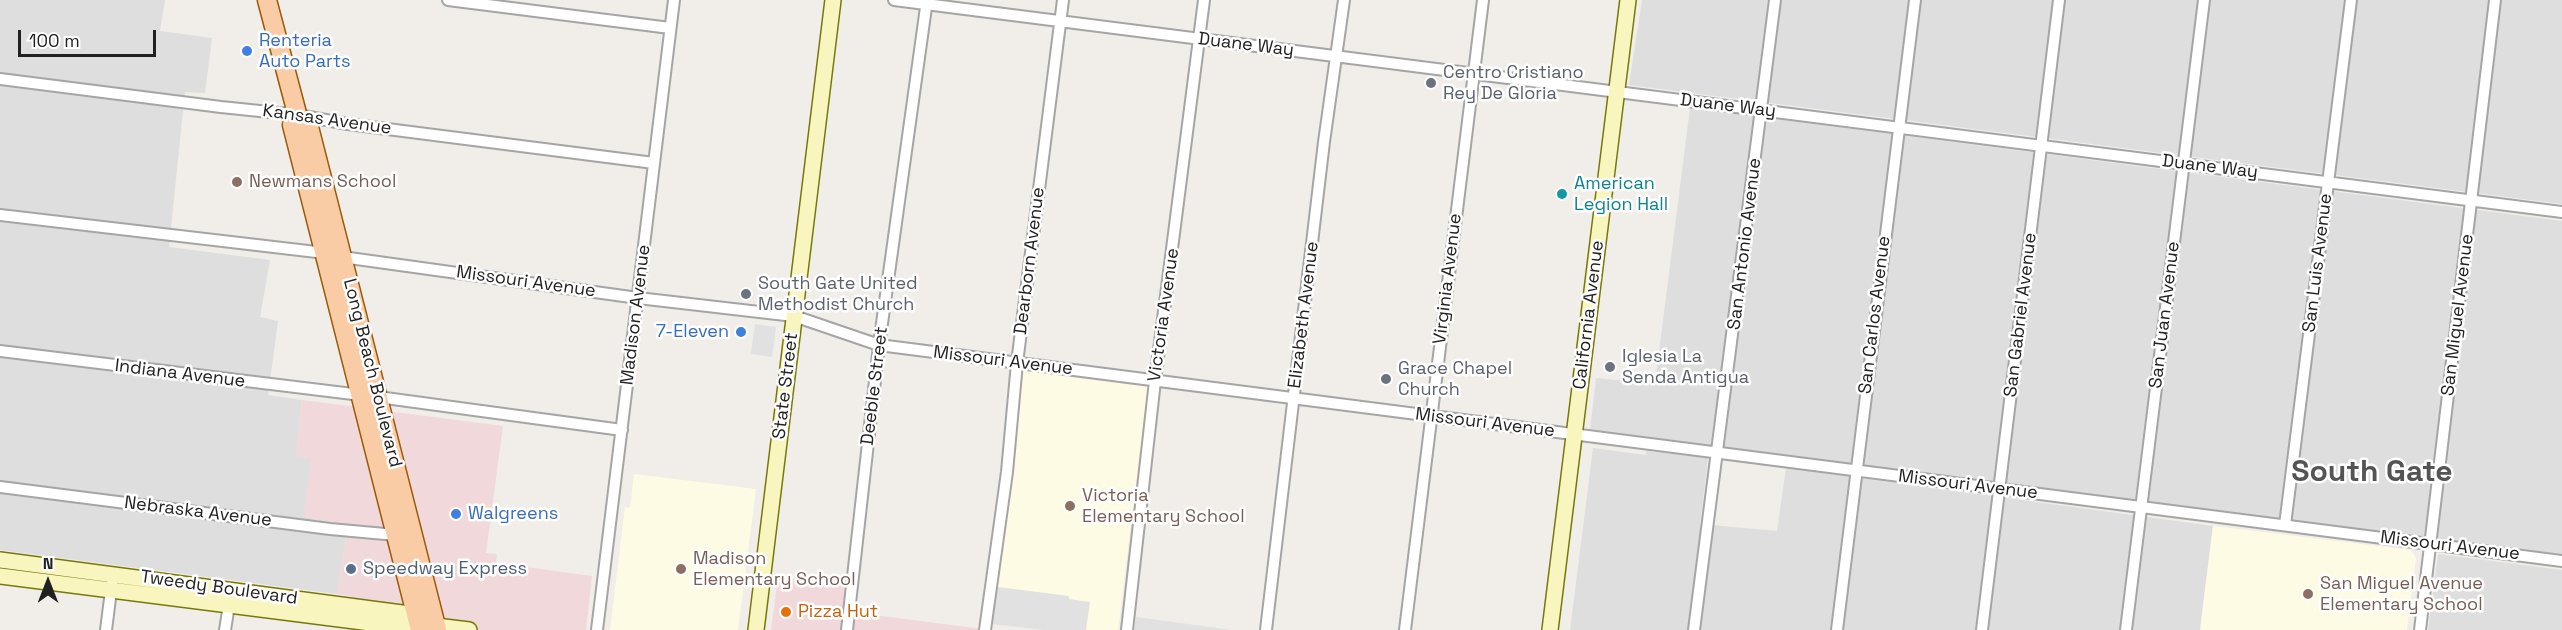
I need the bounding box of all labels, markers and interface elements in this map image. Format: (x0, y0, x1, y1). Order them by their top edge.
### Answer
scale bar (21, 18, 159, 56)
street label: Duane Way (1197, 28, 1295, 62)
text: 100 m (29, 29, 80, 52)
place label: Renteria Auto Parts (259, 30, 351, 72)
marker: Renteria Auto Parts (240, 44, 254, 58)
place label: Centro Cristiano Rey De Gloria (1443, 62, 1584, 104)
marker: Centro Cristiano Rey De Gloria (1424, 76, 1438, 90)
street label: Duane Way (1679, 89, 1777, 123)
street label: Kansas Avenue (261, 100, 393, 140)
street label: Duane Way (2161, 150, 2259, 184)
street label: San Antonio Avenue (1724, 157, 1766, 331)
place label: Newmans School (249, 171, 396, 193)
place label: American Legion Hall (1574, 173, 1668, 216)
marker: Newmans School (230, 175, 244, 189)
street label: Dearborn Avenue (1010, 186, 1050, 336)
marker: American Legion Hall (1555, 187, 1569, 201)
street label: San Luis Avenue (2299, 192, 2337, 334)
street label: Virginia Avenue (1429, 212, 1467, 346)
street label: San Gabriel Avenue (2000, 232, 2042, 398)
street label: San Miguel Avenue (2437, 233, 2479, 397)
street label: San Carlos Avenue (1855, 235, 1895, 395)
street label: California Avenue (1569, 239, 1609, 391)
street label: Elizabeth Avenue (1284, 240, 1324, 390)
street label: San Juan Avenue (2145, 240, 2185, 390)
street label: Madison Avenue (617, 243, 655, 387)
street label: Victoria Avenue (1144, 247, 1184, 383)
street label: Missouri Avenue (455, 262, 597, 302)
place label: South Gate United Methodist Church (758, 273, 918, 316)
street label: Long Beach Boulevard (338, 276, 406, 470)
marker: South Gate United Methodist Church (739, 287, 753, 301)
place label: 7-Eleven (656, 321, 729, 343)
marker: 7-Eleven (734, 325, 748, 339)
street label: Deeble Street (857, 325, 893, 447)
street label: State Street (769, 331, 803, 441)
street label: Missouri Avenue (932, 342, 1074, 380)
place label: Iglesia La Senda Antigua (1622, 346, 1749, 388)
street label: Indiana Avenue (113, 355, 247, 393)
place label: Grace Chapel Church (1398, 358, 1512, 400)
marker: Iglesia La Senda Antigua (1603, 360, 1617, 374)
marker: Grace Chapel Church (1379, 372, 1393, 386)
street label: Missouri Avenue (1414, 404, 1556, 442)
district label: South Gate (2291, 455, 2453, 491)
street label: Missouri Avenue (1897, 466, 2039, 504)
place label: Victoria Elementary School (1082, 485, 1245, 528)
street label: Nebraska Avenue (123, 492, 273, 532)
marker: Victoria Elementary School (1063, 499, 1077, 513)
place label: Walgreens (468, 503, 558, 525)
marker: Walgreens (449, 507, 463, 521)
street label: Missouri Avenue (2379, 527, 2521, 565)
place label: Madison Elementary School (693, 548, 856, 590)
north arrow (18, 552, 78, 612)
text: N (43, 553, 53, 574)
place label: Speedway Express (363, 558, 527, 580)
marker: Speedway Express (344, 562, 358, 576)
marker: Madison Elementary School (674, 562, 688, 576)
street label: Tweedy Boulevard (139, 566, 299, 610)
place label: San Miguel Avenue Elementary School (2320, 573, 2483, 616)
marker: San Miguel Avenue Elementary School (2301, 587, 2315, 601)
place label: Pizza Hut (798, 601, 878, 623)
marker: Pizza Hut (779, 605, 793, 619)

